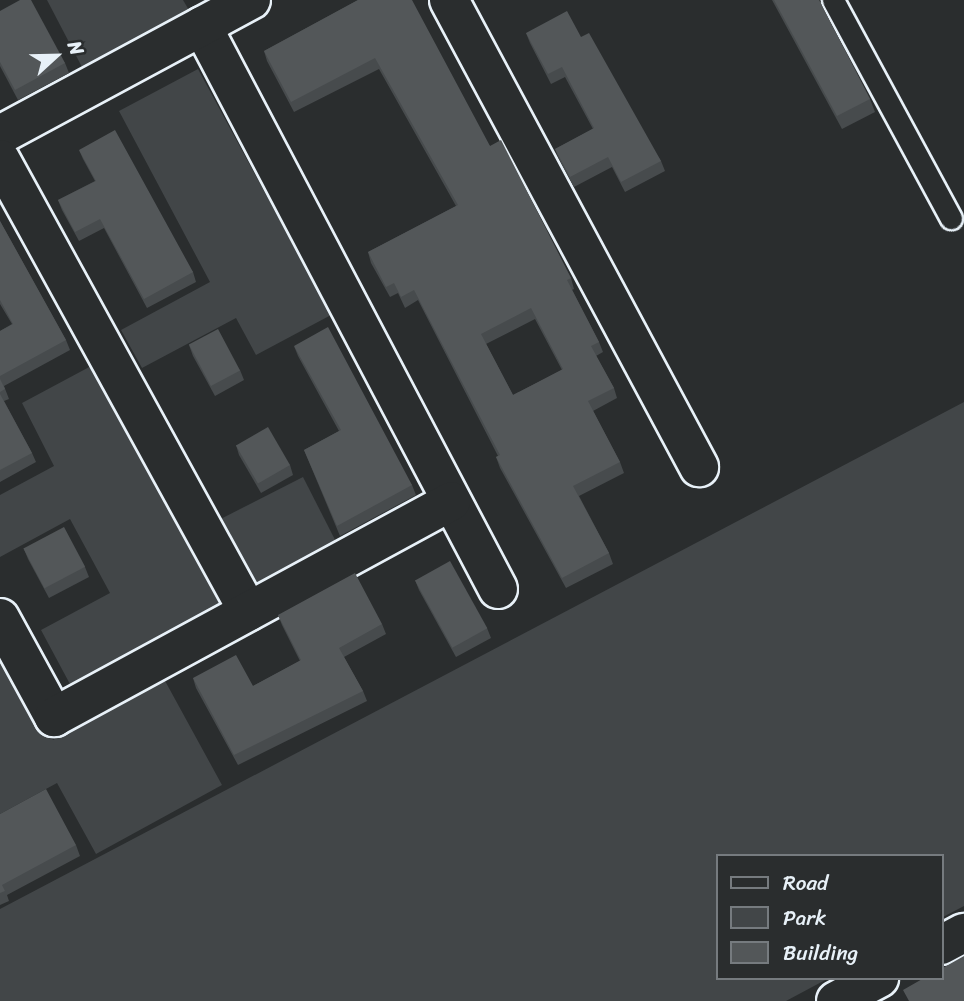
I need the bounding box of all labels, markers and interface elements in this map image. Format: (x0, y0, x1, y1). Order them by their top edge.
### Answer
north arrow (21, 21, 91, 91)
text: N (58, 36, 94, 60)
legend (716, 854, 943, 980)
text: Road (783, 864, 828, 902)
text: Park (783, 899, 826, 937)
text: Building (783, 934, 858, 972)

